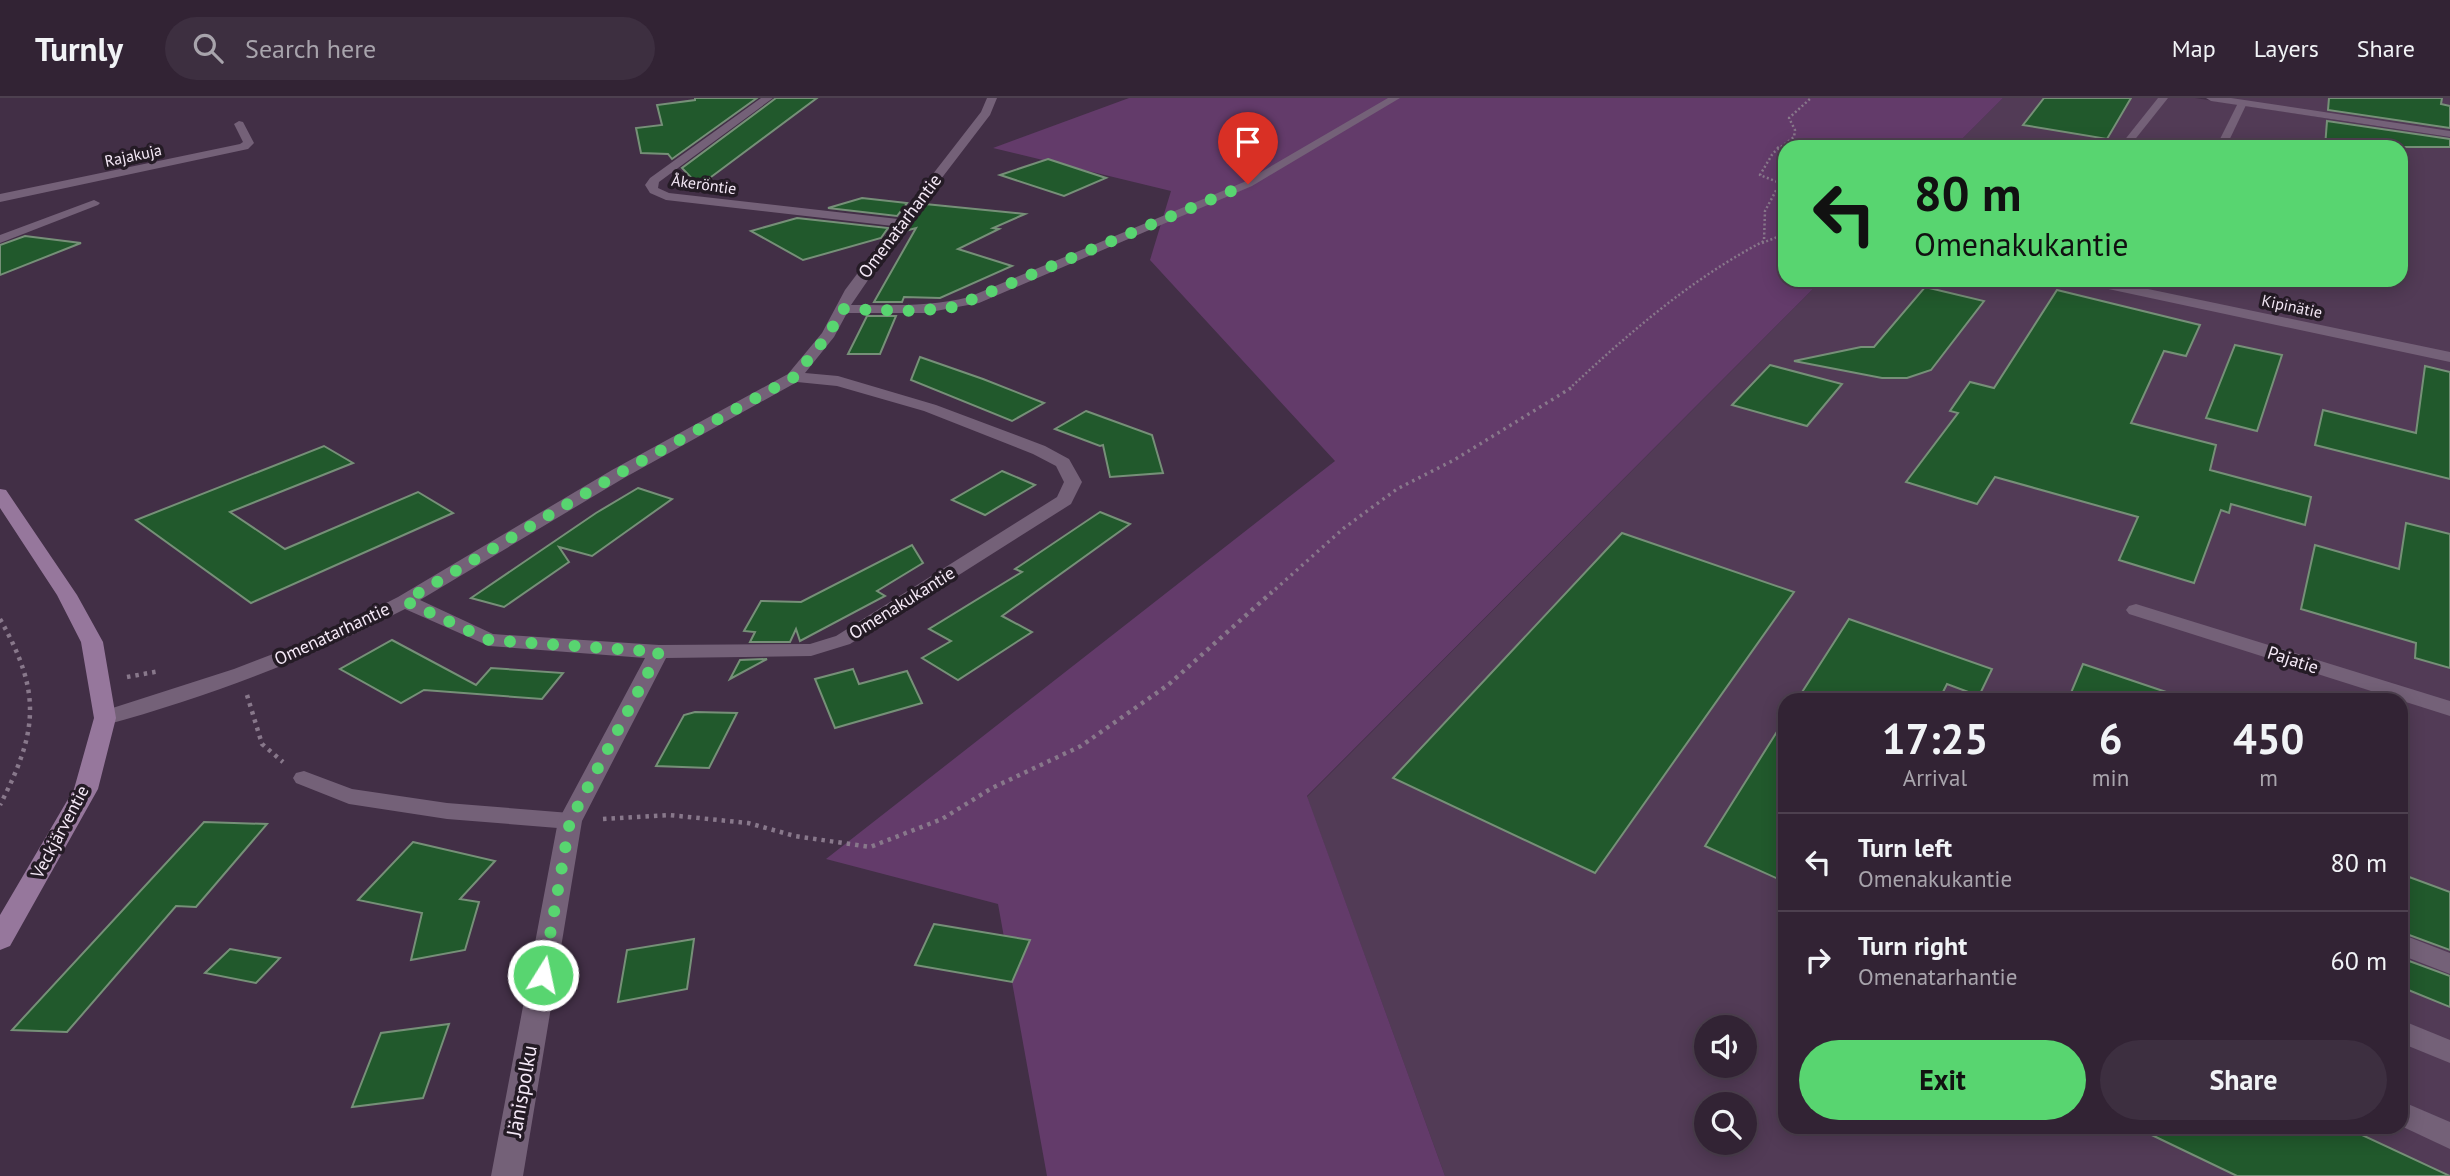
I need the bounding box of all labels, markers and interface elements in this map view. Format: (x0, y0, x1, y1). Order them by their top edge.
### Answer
search box (165, 17, 655, 80)
text: Turnly (35, 27, 123, 70)
icon: search (189, 29, 227, 67)
text: Search here (245, 32, 376, 65)
text: Map (2172, 33, 2216, 64)
text: Layers (2254, 33, 2319, 64)
text: Share (2357, 33, 2415, 64)
pin (1218, 112, 1278, 184)
icon: arrive (1229, 123, 1267, 161)
street label: Rajakuja (103, 139, 163, 171)
text: 80 m (1914, 161, 2021, 225)
icon: left (1799, 168, 1890, 259)
street label: Omenatarhantie (853, 169, 946, 282)
street label: Åkeröntie (670, 170, 738, 198)
text: Omenakukantie (1914, 223, 2128, 265)
street label: Kipinätie (2260, 290, 2324, 322)
street label: Omenakukantie (844, 561, 959, 644)
street label: Omenatarhantie (270, 597, 393, 670)
street label: Pajatie (2265, 641, 2322, 679)
text: 17:25 (1882, 711, 1988, 766)
text: 6 (2099, 711, 2122, 766)
text: 450 (2233, 711, 2304, 766)
text: Arrival (1903, 763, 1967, 792)
text: min (2092, 763, 2129, 792)
text: m (2259, 763, 2278, 792)
street label: Veckjärventie (25, 781, 94, 883)
text: Turn left (1858, 831, 1952, 864)
icon: left (1799, 843, 1837, 881)
text: 80 m (2331, 846, 2387, 879)
text: Omenakukantie (1858, 864, 2012, 893)
text: Turn right (1858, 929, 1967, 962)
position arrow (506, 938, 580, 1012)
icon: right (1799, 941, 1837, 979)
text: 60 m (2331, 944, 2387, 977)
text: Omenatarhantie (1858, 962, 2017, 991)
map controls (1694, 1015, 1757, 1155)
button: sound (1694, 1015, 1757, 1078)
button: Exit (1799, 1040, 2086, 1120)
button: Share (2100, 1040, 2387, 1120)
street label: Jänispolku (500, 1043, 543, 1140)
button: search (1694, 1092, 1757, 1155)

